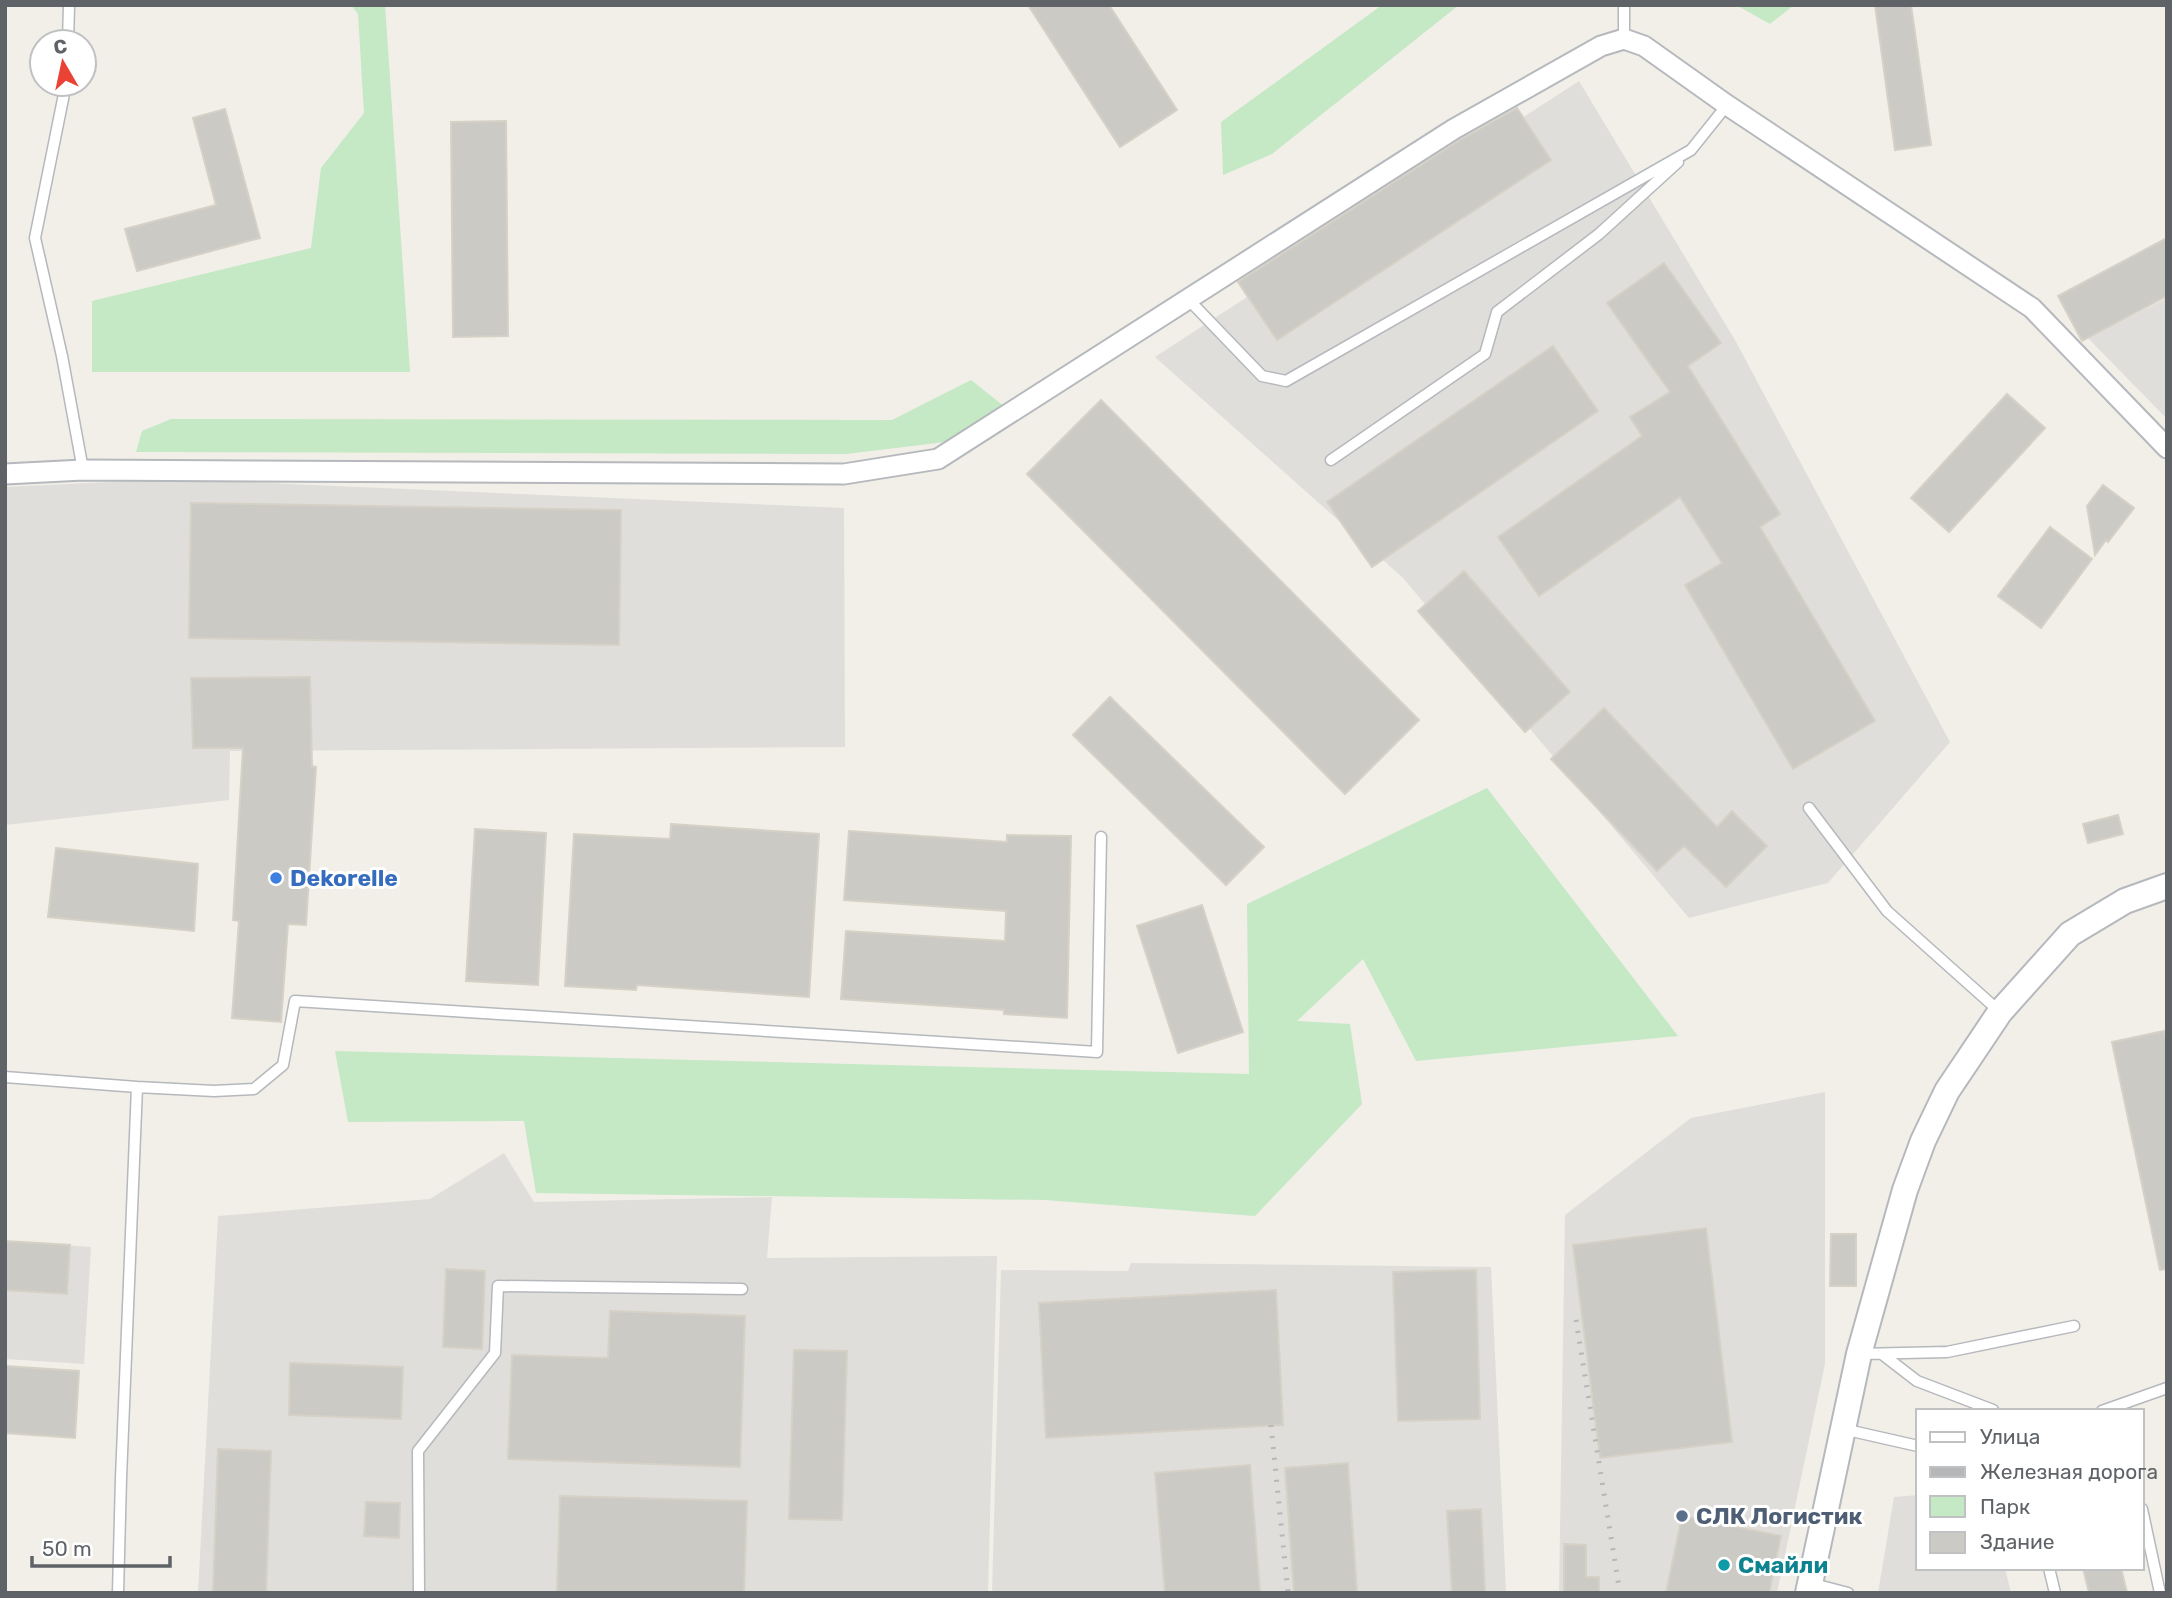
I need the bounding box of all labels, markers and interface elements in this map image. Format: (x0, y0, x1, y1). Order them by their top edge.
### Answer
north arrow (28, 28, 98, 98)
text: С (52, 34, 69, 59)
place label: Dekorelle (290, 864, 398, 892)
marker: Dekorelle (268, 870, 284, 886)
legend (1916, 1409, 2144, 1570)
text: Улица (1980, 1424, 2040, 1449)
text: Железная дорога (1980, 1459, 2158, 1484)
text: Парк (1980, 1494, 2030, 1519)
place label: СЛК Логистик (1696, 1502, 1862, 1530)
marker: СЛК Логистик (1674, 1508, 1690, 1524)
scale bar (32, 1524, 170, 1568)
text: Здание (1980, 1529, 2055, 1554)
text: 50 m (42, 1536, 92, 1561)
place label: Смайли (1738, 1551, 1828, 1579)
marker: Смайли (1716, 1557, 1732, 1573)

